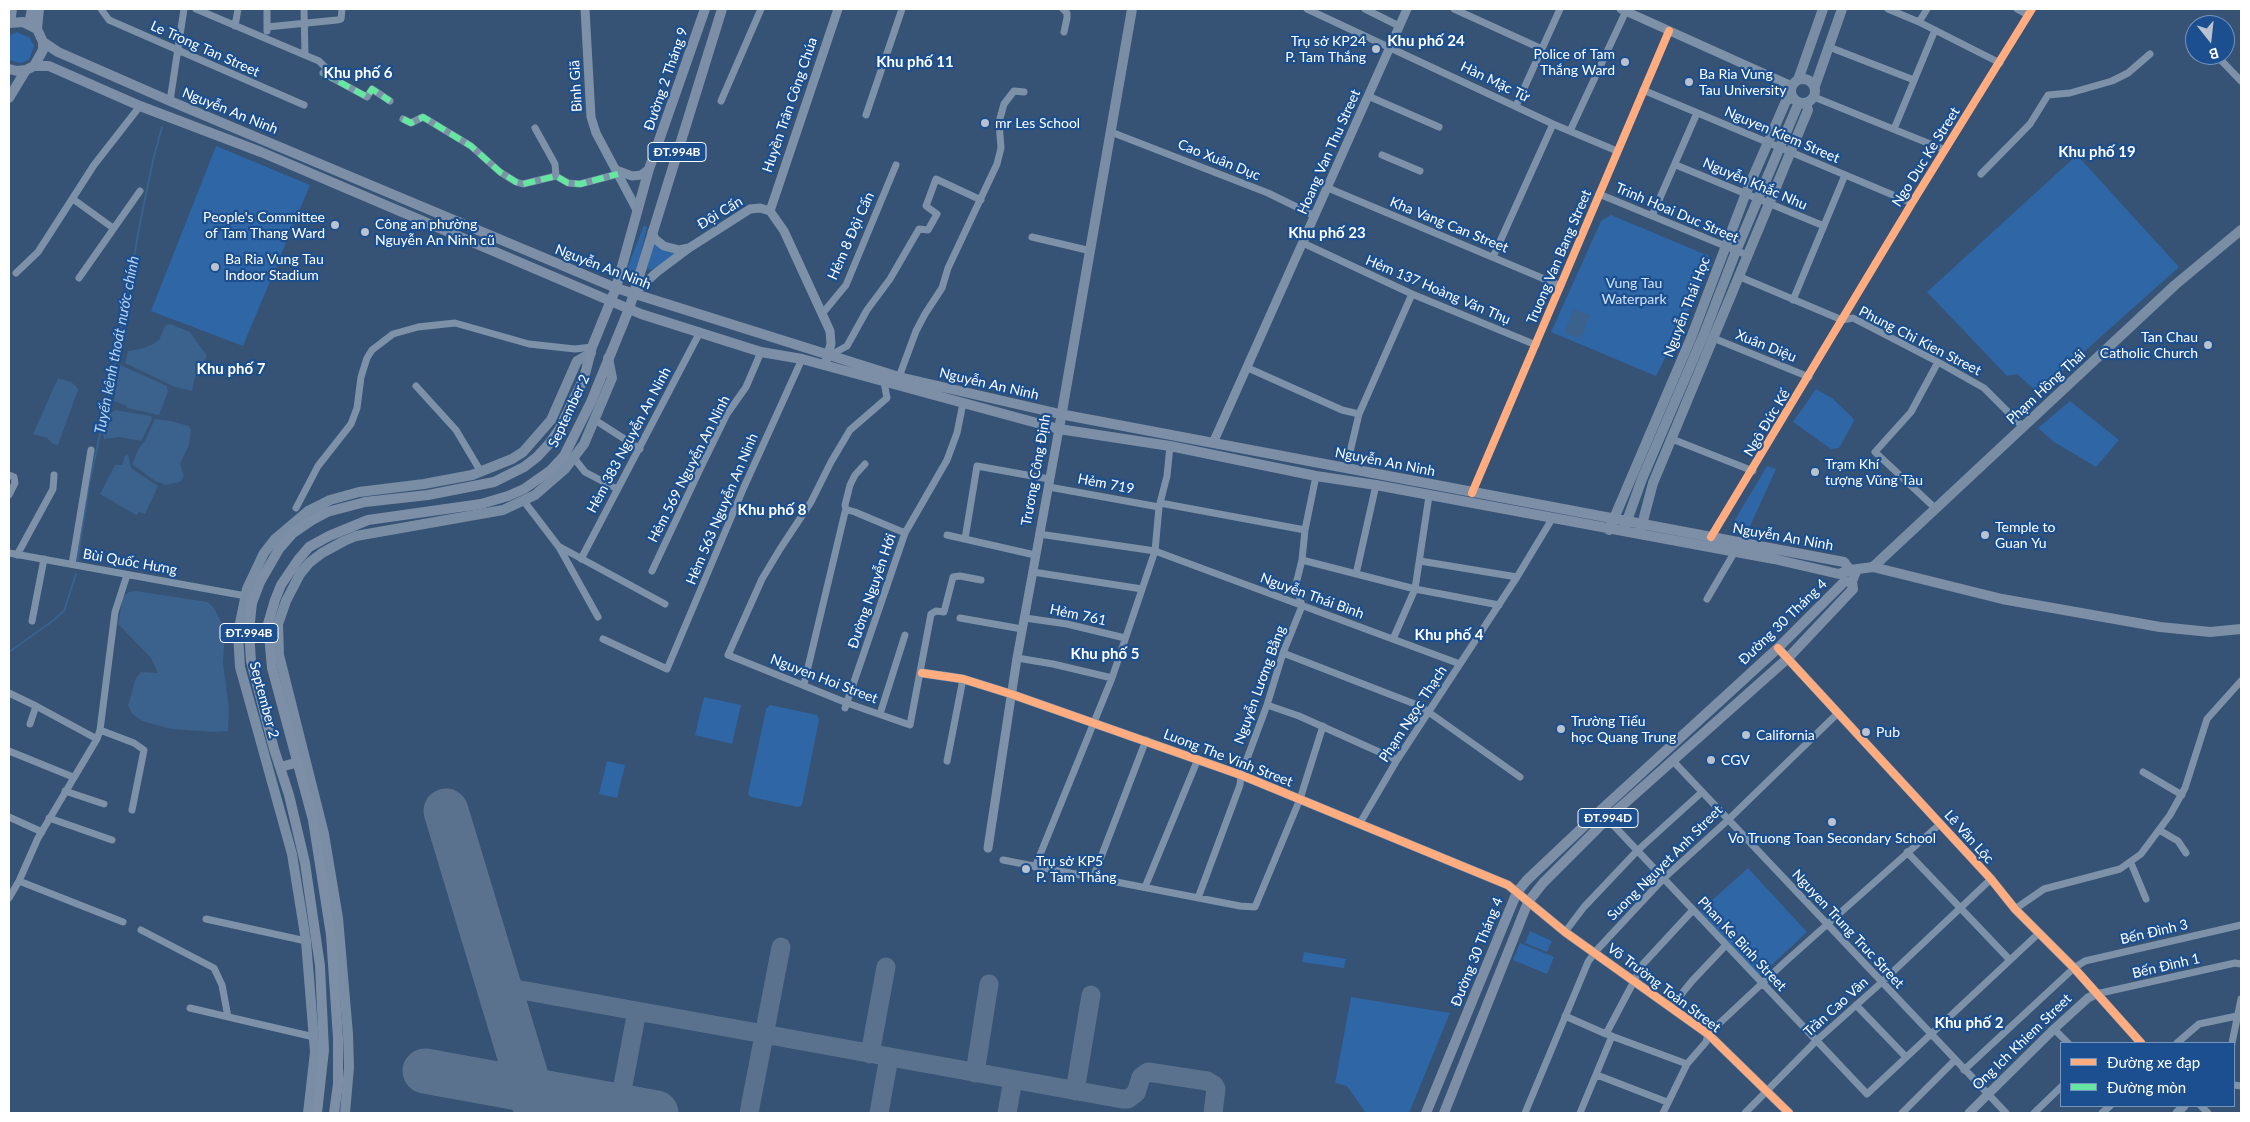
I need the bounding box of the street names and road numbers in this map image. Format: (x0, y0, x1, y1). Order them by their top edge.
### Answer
street label: Le Trong Tan Street (148, 17, 262, 81)
street label: Đường 2 Tháng 9 (640, 25, 692, 133)
street label: Huyền Trân Công Chúa (759, 35, 821, 175)
street label: Hàn Mặc Tử (1458, 58, 1532, 106)
street label: Bình Giã (566, 60, 586, 112)
street label: Nguyễn An Ninh (180, 84, 280, 138)
street label: Hoang Van Thu Street (1294, 87, 1364, 217)
street label: Nguyen Kiem Street (1722, 103, 1842, 167)
street label: Ngo Duc Ke Street (1889, 104, 1963, 210)
street label: Cao Xuân Dục (1175, 136, 1263, 184)
road number: ĐT.994B (648, 142, 706, 162)
street label: Nguyễn Khắc Nhu (1700, 154, 1810, 214)
street label: Trinh Hoai Duc Street (1613, 179, 1741, 247)
street label: Truong Van Bang Street (1523, 187, 1595, 327)
street label: Hẻm 8 Đội Cấn (824, 189, 878, 283)
street label: Đội Cấn (694, 193, 746, 233)
street label: Kha Vang Can Street (1387, 194, 1511, 256)
street label: Nguyễn An Ninh (552, 241, 654, 293)
street label: Hẻm 137 Hoàng Văn Thụ (1363, 252, 1513, 328)
street label: Nguyễn Thái Học (1660, 254, 1714, 360)
street label: Phung Chi Kien Street (1856, 303, 1984, 379)
street label: Xuân Diệu (1733, 326, 1799, 366)
street label: Phạm Hồng Thái (2003, 346, 2089, 428)
street label: Hẻm 383 Nguyễn An Ninh (583, 364, 675, 516)
street label: Nguyễn An Ninh (938, 364, 1040, 404)
street label: September 2 (545, 372, 593, 450)
street label: Ngô Đức Kế (1740, 387, 1794, 459)
street label: Hẻm 569 Nguyễn An Ninh (645, 393, 733, 545)
street label: Trương Công Định (1018, 413, 1054, 527)
street label: Hẻm 563 Nguyễn An Ninh (682, 431, 762, 587)
street label: Nguyễn An Ninh (1333, 444, 1437, 480)
street label: Hẻm 719 (1076, 470, 1136, 498)
street label: Nguyễn An Ninh (1731, 520, 1835, 554)
street label: Đường Nguyễn Hới (844, 531, 900, 651)
street label: Bùi Quốc Hưng (82, 545, 178, 579)
street label: Nguyễn Thái Bình (1258, 569, 1366, 623)
street label: Đường 30 Tháng 4 (1735, 576, 1831, 668)
street label: Hẻm 761 (1048, 601, 1108, 629)
street label: Nguyễn Lương Bằng (1231, 623, 1289, 747)
road number: ĐT.994B (220, 624, 278, 642)
street label: Nguyen Hoi Street (768, 651, 880, 707)
street label: September 2 (246, 660, 282, 740)
street label: Phạm Ngọc Thạch (1376, 663, 1450, 765)
street label: Luong The Vinh Street (1161, 726, 1295, 790)
street label: Suong Nguyet Anh Street (1604, 802, 1726, 924)
street label: Lê Văn Lộc (1941, 807, 1997, 867)
road number: ĐT.994D (1578, 808, 1638, 828)
street label: Nguyen Trung Truc Street (1789, 866, 1907, 992)
street label: Phan Ke Binh Street (1694, 893, 1790, 995)
street label: Đường 30 Tháng 4 (1447, 895, 1507, 1009)
street label: Bến Đình 3 (2118, 916, 2190, 948)
street label: Võ Trường Toản Street (1604, 940, 1724, 1036)
street label: Bến Đình 1 (2130, 950, 2202, 982)
street label: Trần Cao Vân (1800, 974, 1872, 1040)
street label: Ong Ich Khiem Street (1969, 990, 2075, 1094)

